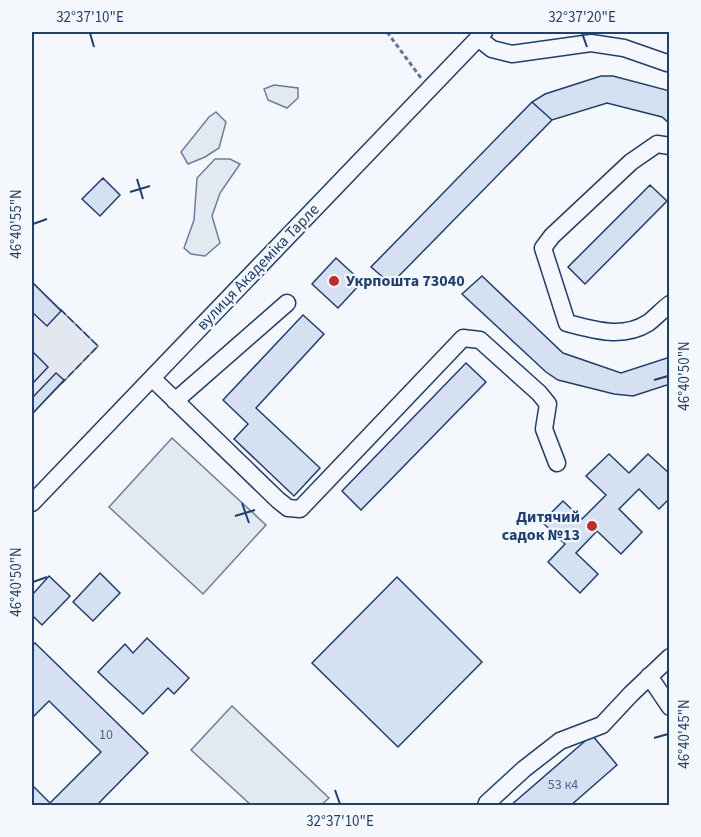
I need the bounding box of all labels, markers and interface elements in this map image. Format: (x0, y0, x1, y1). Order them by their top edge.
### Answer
text: 32°37'10"E (56, 7, 124, 28)
text: 32°37'20"E (548, 7, 616, 28)
text: 46°40'55"N (6, 189, 27, 259)
street label: вулиця Академіка Тарле (192, 199, 324, 335)
place label: Укрпошта 73040 (346, 270, 465, 292)
marker: Укрпошта 73040 (327, 274, 341, 288)
text: 46°40'50"N (674, 341, 695, 411)
place label: Дитячий садок №13 (502, 506, 580, 546)
marker: Дитячий садок №13 (585, 519, 599, 533)
text: 46°40'50"N (6, 547, 27, 617)
text: 46°40'45"N (674, 699, 695, 769)
house number: 10 (99, 725, 113, 745)
house number: 53 к4 (548, 775, 578, 795)
text: 32°37'10"E (306, 811, 374, 832)

